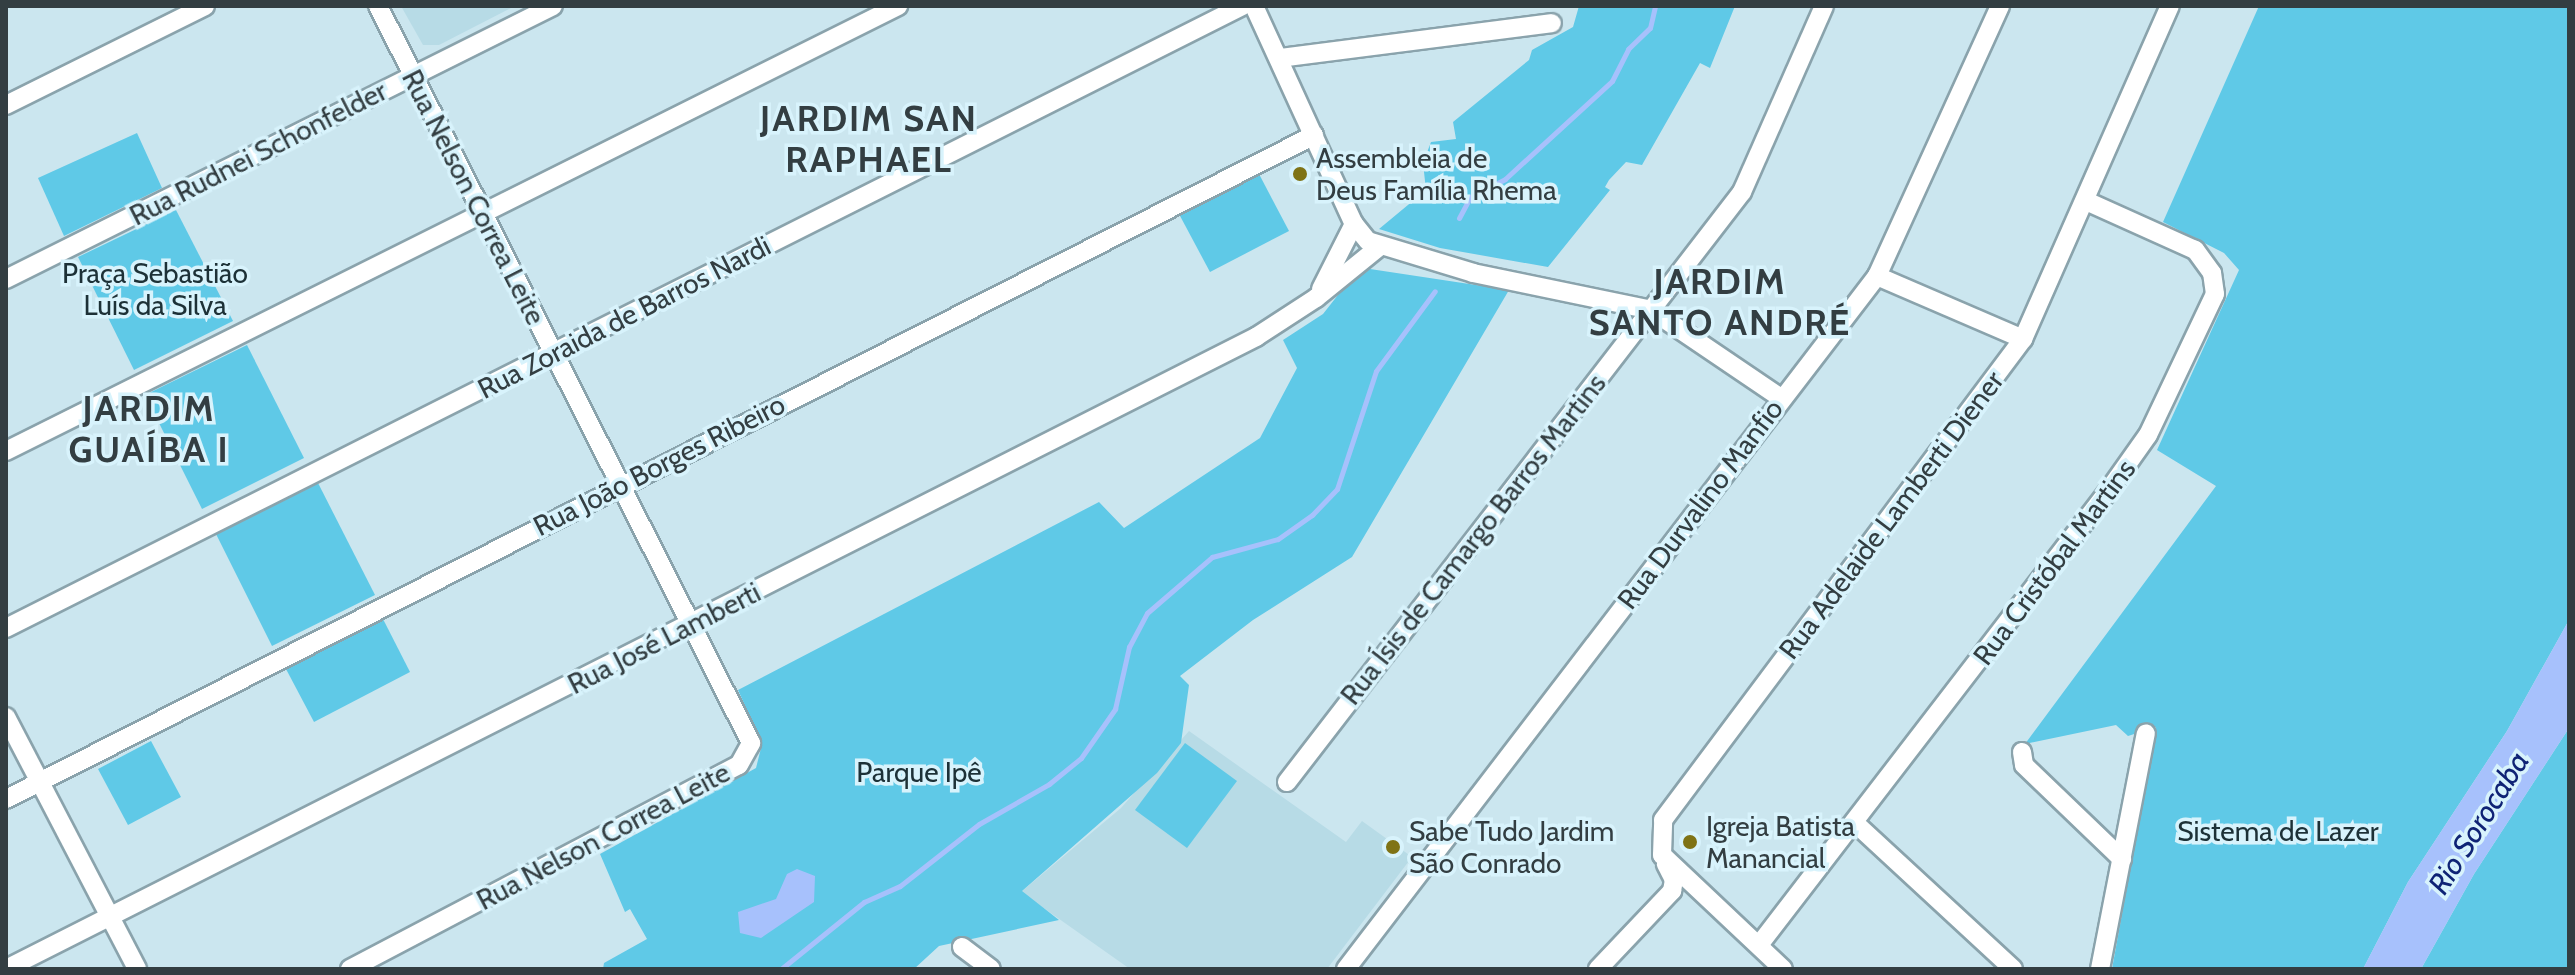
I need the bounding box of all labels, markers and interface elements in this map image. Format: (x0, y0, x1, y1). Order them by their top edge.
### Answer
street label: Rua Nelson Correa Leite (395, 64, 553, 330)
street label: Rua Rudnei Schonfelder (124, 74, 392, 232)
district label: JARDIM SAN RAPHAEL (760, 96, 978, 181)
place label: Assembleia de Deus Família Rhema (1316, 141, 1557, 207)
marker: Assembleia de Deus Família Rhema (1291, 165, 1309, 183)
street label: Rua Zoraida de Barros Nardi (472, 228, 776, 406)
park label: Praça Sebastião Luís da Silva (62, 256, 248, 322)
district label: JARDIM SANTO ANDRÉ (1589, 259, 1851, 344)
street label: Rua Adelaide Lamberti Diener (1772, 364, 2010, 666)
street label: Rua Ísis de Camargo Barros Martins (1333, 367, 1613, 711)
district label: JARDIM GUAÍBA I (68, 386, 230, 471)
street label: Rua João Borges Ribeiro (528, 387, 790, 543)
street label: Rua Durvalino Manfio (1610, 393, 1790, 615)
street label: Rua Cristóbal Martins (1966, 453, 2142, 671)
street label: Rua José Lamberti (562, 575, 766, 701)
water label: Rio Sorocaba (2421, 745, 2537, 901)
street label: Rua Nelson Correa Leite (471, 755, 735, 917)
park label: Parque Ipê (856, 755, 982, 789)
place label: Igreja Batista Manancial (1706, 809, 1855, 875)
place label: Sabe Tudo Jardim São Conrado (1409, 814, 1614, 880)
park label: Sistema de Lazer (2177, 814, 2379, 848)
marker: Igreja Batista Manancial (1681, 833, 1699, 851)
marker: Sabe Tudo Jardim São Conrado (1384, 838, 1402, 856)

